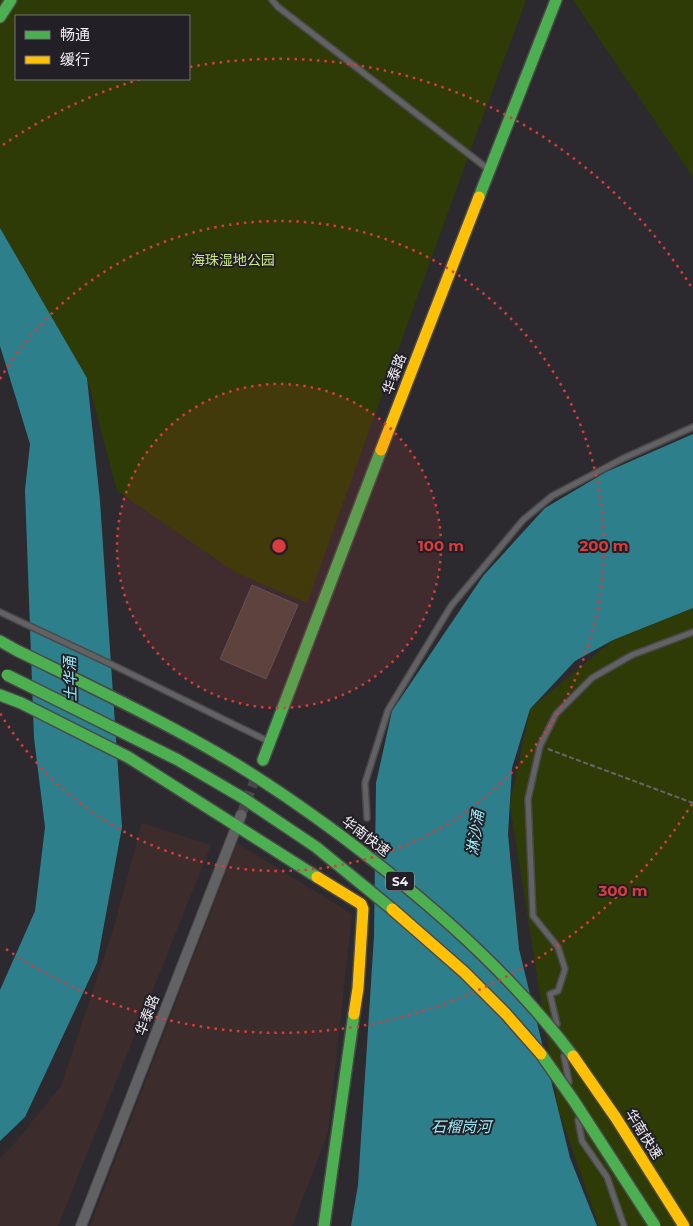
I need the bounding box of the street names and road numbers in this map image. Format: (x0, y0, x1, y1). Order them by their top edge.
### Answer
street label: 华泰路 (378, 351, 410, 397)
street label: 华南快速 (338, 812, 394, 860)
road number: S4 (386, 871, 414, 890)
street label: 华泰路 (131, 992, 163, 1038)
street label: 华南快速 (622, 1105, 666, 1163)

